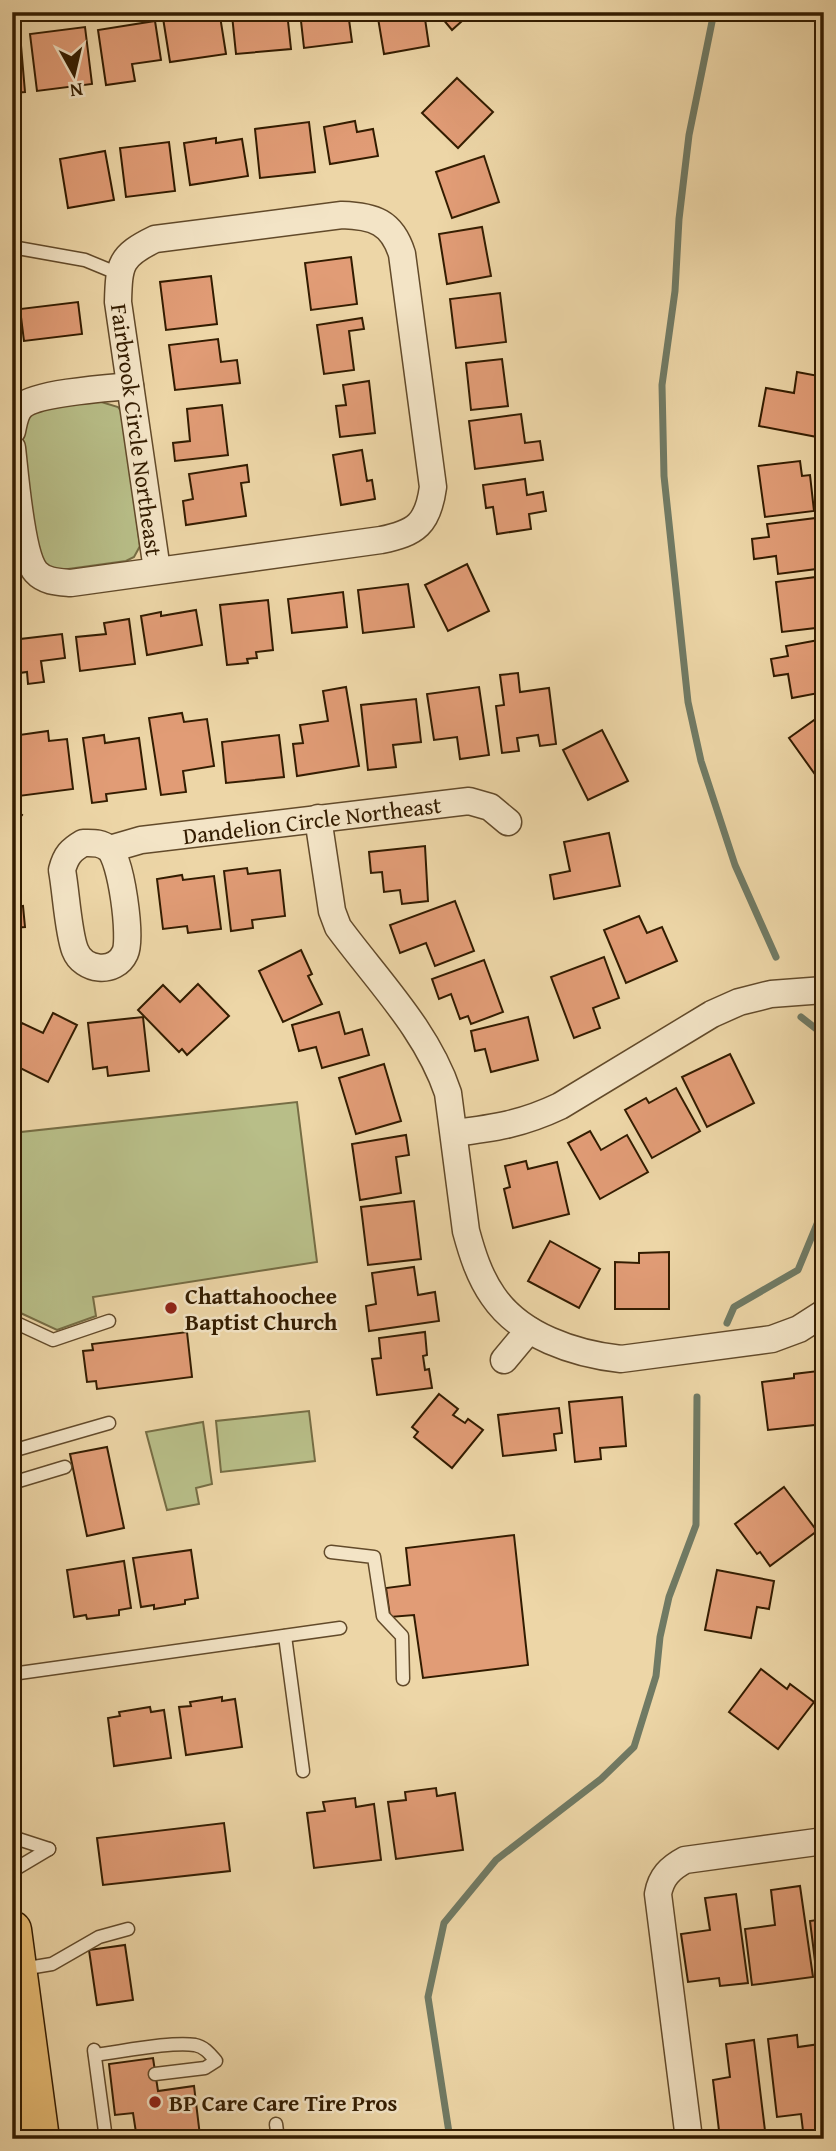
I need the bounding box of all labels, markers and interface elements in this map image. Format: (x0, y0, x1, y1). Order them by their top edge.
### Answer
north arrow (38, 38, 108, 108)
text: N (68, 76, 85, 106)
street label: Fairbrook Circle Northeast (103, 302, 171, 558)
street label: Dandelion Circle Northeast (181, 788, 443, 852)
place label: Chattahoochee Baptist Church (185, 1279, 338, 1338)
marker: Chattahoochee Baptist Church (163, 1300, 179, 1316)
place label: BP Care Care Tire Pros (169, 2086, 398, 2119)
marker: BP Care Care Tire Pros (147, 2094, 163, 2110)

